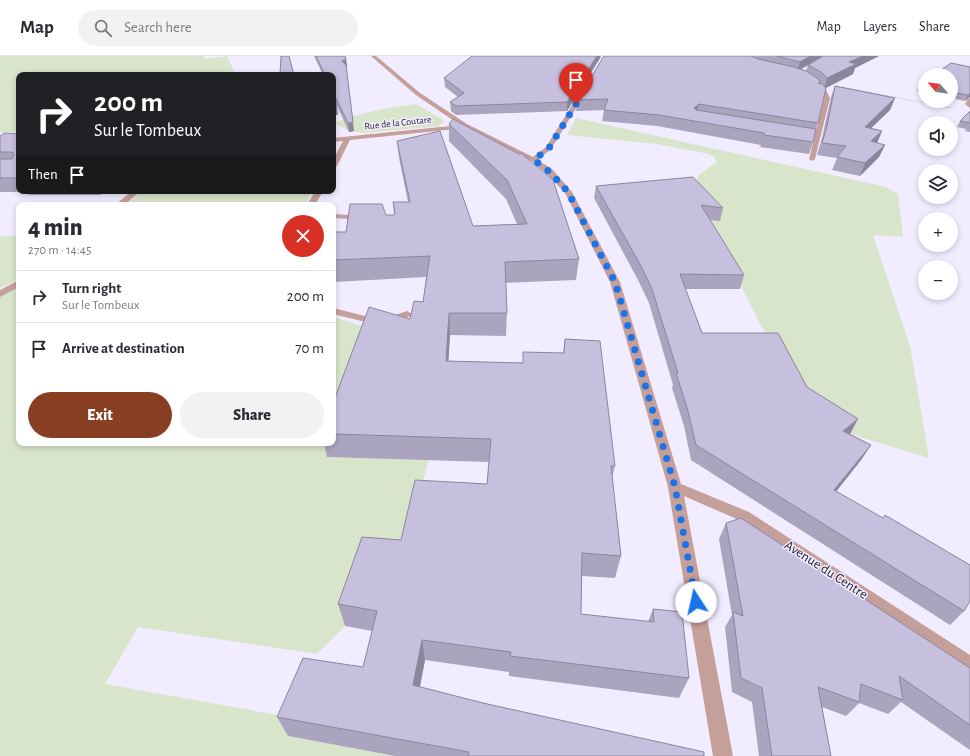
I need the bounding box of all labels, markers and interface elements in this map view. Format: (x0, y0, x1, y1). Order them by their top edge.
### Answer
search box (78, 10, 358, 46)
icon: search (92, 17, 114, 39)
text: Map (20, 18, 54, 37)
text: Search here (124, 20, 192, 35)
text: Map (816, 20, 841, 34)
text: Layers (863, 20, 897, 34)
text: Share (919, 20, 950, 34)
pin (559, 63, 593, 104)
north arrow (918, 68, 958, 108)
map controls (918, 68, 958, 300)
icon: arrive (565, 69, 587, 91)
icon: right (28, 88, 80, 140)
text: 200 m (94, 89, 163, 117)
street label: Rue de la Coutare (364, 114, 432, 131)
button: sound (918, 116, 958, 156)
text: Sur le Tombeux (94, 122, 201, 140)
icon: arrive (66, 164, 88, 186)
button: layers (918, 164, 958, 204)
text: Then (28, 167, 58, 182)
button: + (918, 212, 958, 252)
button: close (282, 215, 324, 257)
text: 4 min (28, 216, 83, 240)
text: 270 m · 14:45 (28, 244, 91, 257)
button: − (918, 260, 958, 300)
text: Turn right (62, 281, 121, 296)
icon: right (28, 286, 50, 308)
text: 200 m (287, 289, 324, 304)
text: Sur le Tombeux (62, 299, 139, 312)
icon: arrive (28, 338, 50, 360)
text: Arrive at destination (62, 341, 185, 356)
text: 70 m (295, 341, 324, 356)
button: Exit (28, 392, 172, 438)
button: Share (180, 392, 324, 438)
street label: Avenue du Centre (782, 538, 870, 602)
position arrow (675, 581, 717, 623)

